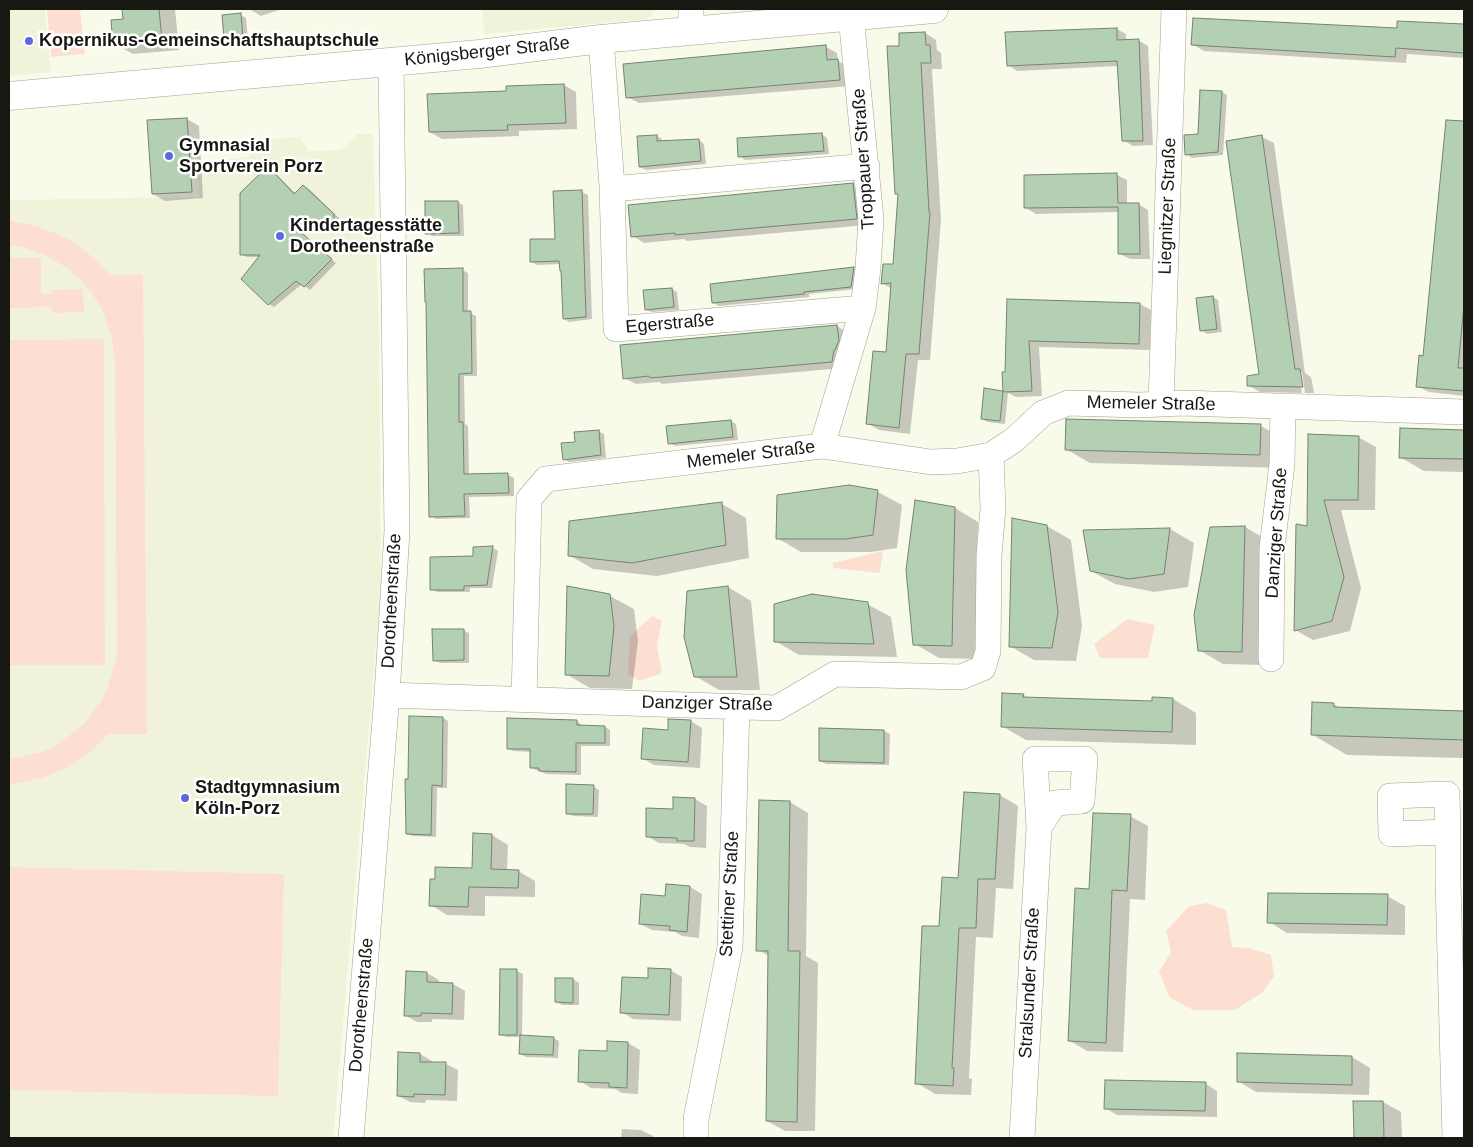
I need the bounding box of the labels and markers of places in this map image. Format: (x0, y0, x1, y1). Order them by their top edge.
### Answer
place label: Kopernikus-Gemeinschaftshauptschule (39, 30, 379, 52)
marker: Kopernikus-Gemeinschaftshauptschule (23, 35, 35, 47)
place label: Gymnasial Sportverein Porz (179, 135, 323, 178)
marker: Gymnasial Sportverein Porz (163, 150, 175, 162)
place label: Kindertagesstätte Dorotheenstraße (290, 215, 442, 258)
marker: Kindertagesstätte Dorotheenstraße (274, 230, 286, 242)
place label: Stadtgymnasium Köln-Porz (195, 777, 340, 820)
marker: Stadtgymnasium Köln-Porz (179, 792, 191, 804)

